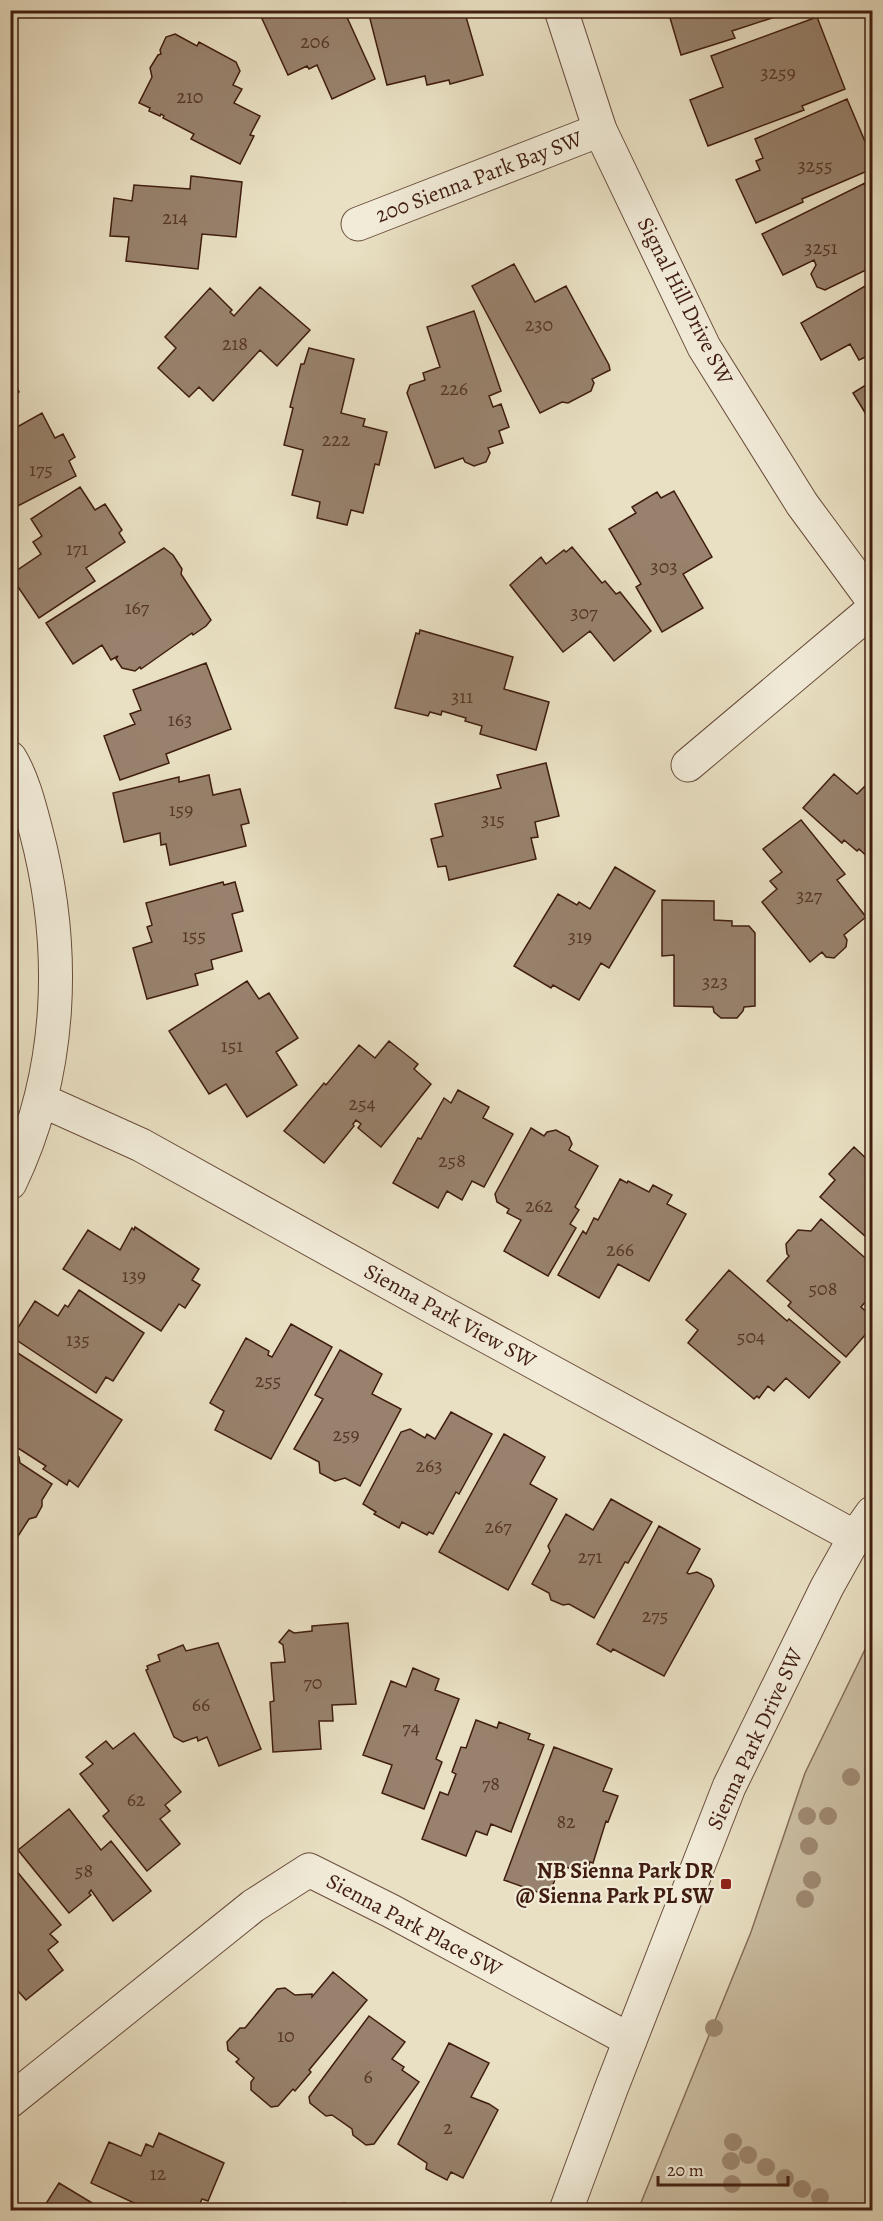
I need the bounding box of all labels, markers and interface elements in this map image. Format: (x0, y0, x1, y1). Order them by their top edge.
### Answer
house number: 206 (300, 28, 330, 55)
house number: 3259 (760, 59, 796, 86)
house number: 210 (177, 83, 204, 110)
street label: 200 Sienna Park Bay SW (371, 124, 587, 230)
house number: 3255 (797, 152, 833, 179)
house number: 214 (162, 204, 188, 231)
street label: Signal Hill Drive SW (630, 212, 740, 390)
house number: 3251 (804, 234, 838, 261)
house number: 230 (525, 311, 553, 338)
house number: 218 (222, 330, 248, 357)
house number: 226 (440, 375, 468, 402)
house number: 222 (322, 426, 351, 453)
house number: 175 (29, 456, 53, 483)
house number: 171 (66, 535, 88, 562)
house number: 303 (650, 553, 678, 580)
house number: 167 (125, 594, 150, 621)
house number: 307 (570, 599, 598, 626)
house number: 311 (451, 683, 473, 710)
house number: 163 (168, 706, 192, 733)
house number: 159 (169, 796, 193, 823)
house number: 315 (481, 806, 505, 833)
house number: 327 (796, 882, 823, 909)
house number: 155 (182, 922, 206, 949)
house number: 319 (568, 923, 592, 950)
house number: 323 (702, 968, 728, 995)
house number: 151 (221, 1032, 243, 1059)
house number: 254 (348, 1090, 376, 1117)
house number: 258 (438, 1147, 466, 1174)
house number: 262 (525, 1192, 554, 1219)
house number: 266 (606, 1236, 634, 1263)
street label: Sienna Park View SW (359, 1256, 542, 1376)
house number: 139 (122, 1262, 146, 1289)
house number: 508 (809, 1275, 837, 1302)
house number: 504 (737, 1323, 765, 1350)
house number: 135 (66, 1326, 90, 1353)
house number: 255 (255, 1367, 281, 1394)
house number: 259 (332, 1421, 360, 1448)
house number: 263 (415, 1452, 443, 1479)
house number: 267 (484, 1513, 512, 1540)
house number: 271 (578, 1543, 603, 1570)
house number: 275 (642, 1602, 668, 1629)
street label: Sienna Park Drive SW (700, 1643, 811, 1835)
house number: 70 (303, 1669, 323, 1696)
house number: 66 (192, 1691, 210, 1718)
house number: 74 (402, 1714, 420, 1741)
house number: 78 (482, 1770, 500, 1797)
house number: 62 (127, 1786, 146, 1813)
house number: 82 (556, 1808, 576, 1835)
place label: NB Sienna Park DR @ Sienna Park PL SW (516, 1856, 715, 1911)
house number: 58 (75, 1857, 93, 1884)
street label: Sienna Park Place SW (321, 1866, 508, 1984)
marker: NB Sienna Park DR @ Sienna Park PL SW (719, 1877, 733, 1891)
house number: 10 (277, 2022, 295, 2049)
house number: 6 (363, 2063, 373, 2090)
house number: 2 (443, 2114, 453, 2141)
scale bar (658, 2149, 788, 2187)
text: 20 m (667, 2158, 704, 2182)
house number: 12 (150, 2160, 167, 2187)

